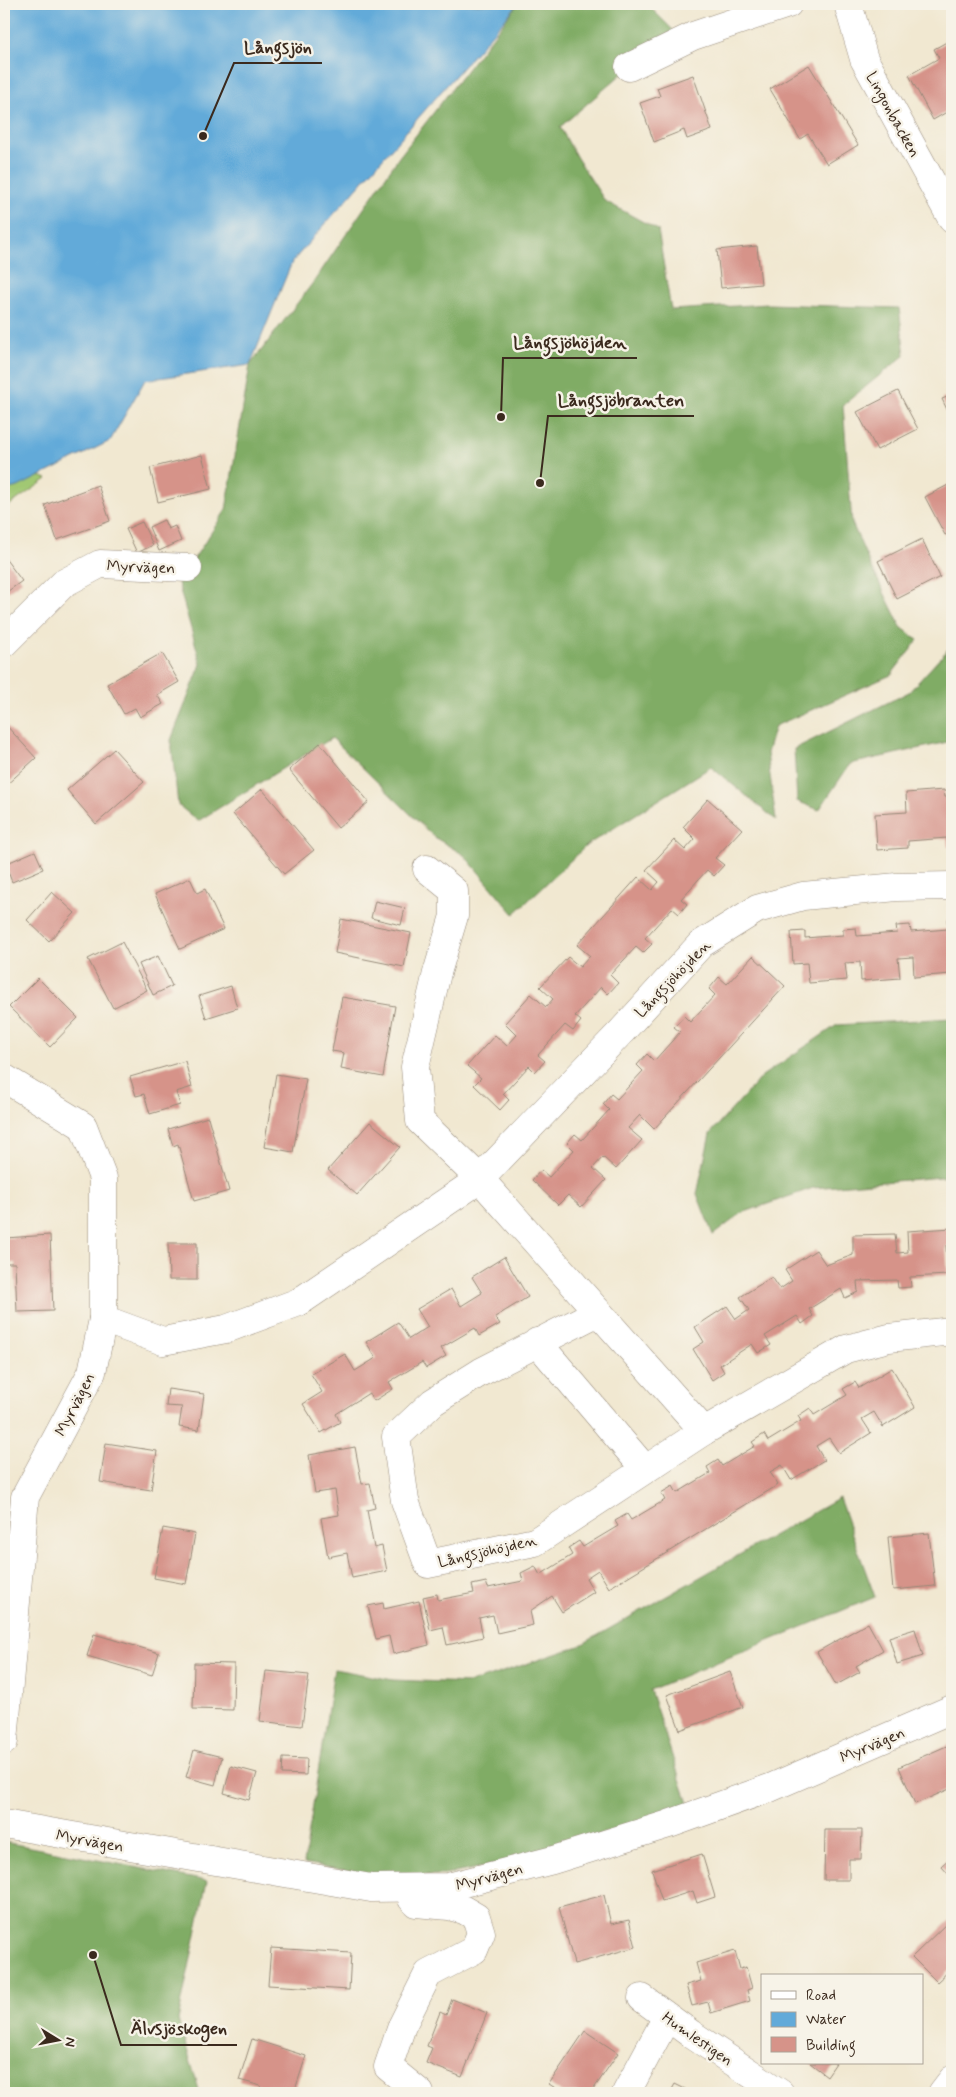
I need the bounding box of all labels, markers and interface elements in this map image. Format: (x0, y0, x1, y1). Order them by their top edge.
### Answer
callout: Långsjön (234, 30, 322, 63)
text: Långsjön (244, 36, 312, 62)
street label: Lingonbacken (860, 68, 925, 162)
callout: Långsjöhöjden (503, 325, 637, 358)
text: Långsjöhöjden (513, 331, 628, 357)
callout: Långsjöbranten (548, 383, 694, 416)
text: Långsjöbranten (558, 389, 684, 415)
street label: Myrvägen (106, 556, 176, 579)
street label: Långsjöhöjden (630, 935, 717, 1023)
street label: Myrvägen (50, 1369, 100, 1440)
street label: Långsjöhöjden (436, 1530, 539, 1574)
street label: Myrvägen (837, 1722, 908, 1768)
street label: Myrvägen (54, 1825, 125, 1858)
street label: Myrvägen (454, 1858, 525, 1896)
legend (761, 1974, 924, 2064)
text: Road (806, 1986, 836, 2006)
street label: Humlestigen (658, 2007, 737, 2071)
text: Water (806, 2010, 846, 2030)
callout: Älvsjöskogen (121, 2012, 237, 2045)
north arrow (32, 2014, 82, 2064)
text: Älvsjöskogen (131, 2017, 227, 2043)
text: N (60, 2036, 79, 2048)
text: Building (806, 2036, 856, 2057)

